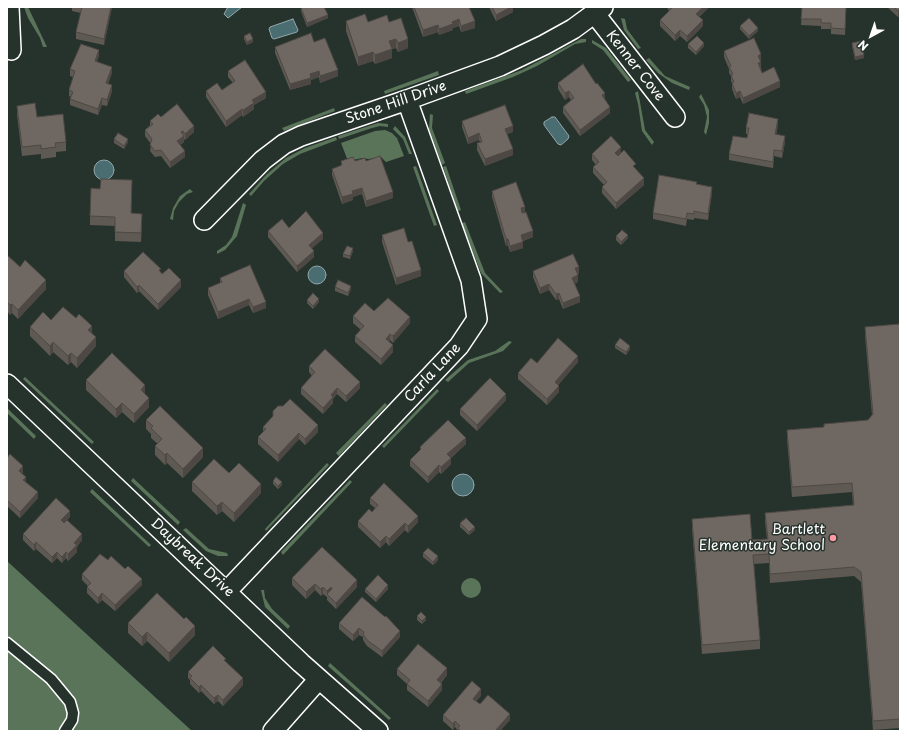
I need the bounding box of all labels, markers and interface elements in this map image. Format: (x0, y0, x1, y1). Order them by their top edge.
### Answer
north arrow (851, 16, 891, 56)
street label: Kenner Cove (602, 27, 668, 105)
text: N (854, 36, 872, 55)
street label: Stone Hill Drive (343, 78, 449, 128)
street label: Carla Lane (401, 340, 465, 406)
street label: Daybreak Drive (147, 515, 237, 601)
place label: Bartlett Elementary School (699, 522, 825, 554)
marker: Bartlett Elementary School (828, 533, 838, 543)

